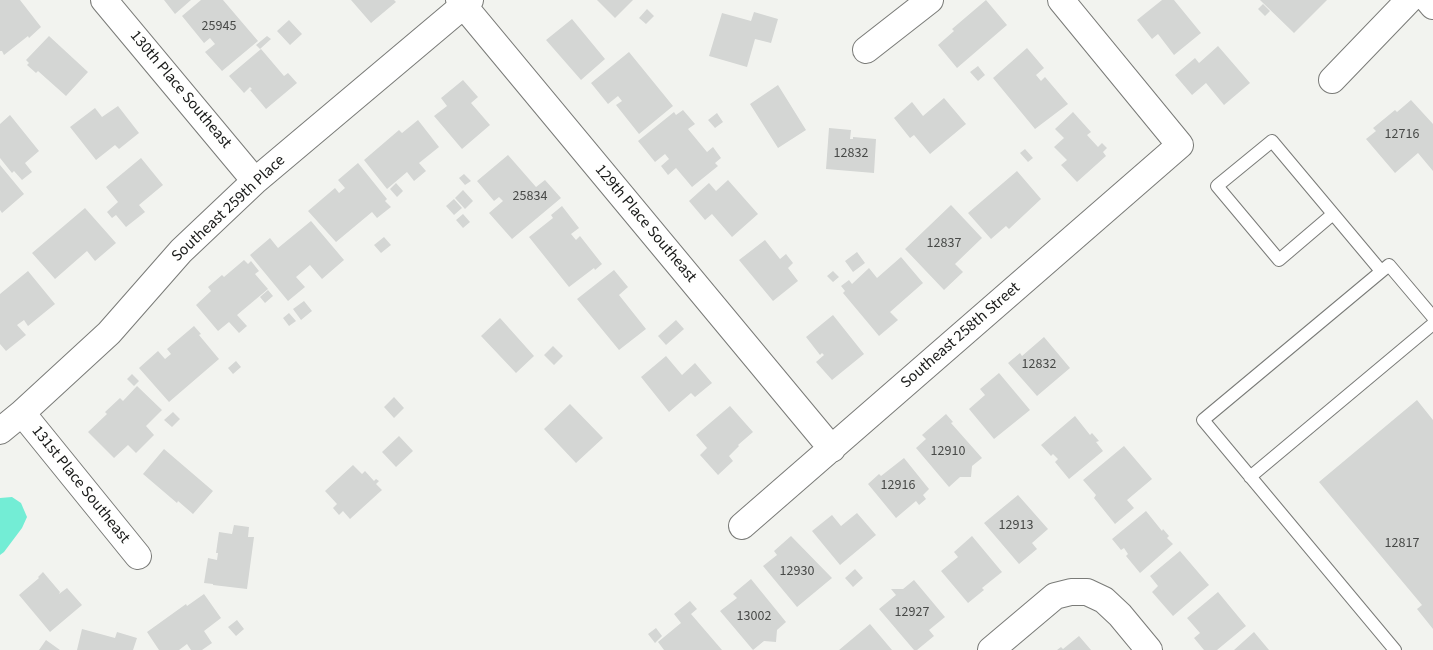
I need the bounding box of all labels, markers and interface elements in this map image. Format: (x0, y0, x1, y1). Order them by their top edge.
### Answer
house number: 25945 (202, 19, 236, 35)
street label: 130th Place Southeast (125, 27, 235, 153)
house number: 12716 (1385, 127, 1419, 143)
house number: 12832 (834, 146, 868, 162)
street label: Southeast 259th Place (168, 151, 290, 267)
street label: 129th Place Southeast (590, 161, 700, 287)
house number: 25834 (513, 189, 547, 205)
house number: 12837 (927, 236, 961, 252)
street label: Southeast 258th Street (897, 279, 1025, 393)
house number: 12832 (1022, 357, 1056, 373)
street label: 131st Place Southeast (27, 422, 133, 548)
house number: 12910 (931, 444, 965, 460)
house number: 12916 (881, 478, 915, 494)
house number: 12913 (999, 518, 1033, 534)
house number: 12817 (1385, 536, 1419, 552)
house number: 12930 (780, 564, 814, 580)
house number: 12927 (895, 605, 929, 621)
house number: 13002 (737, 609, 771, 625)

